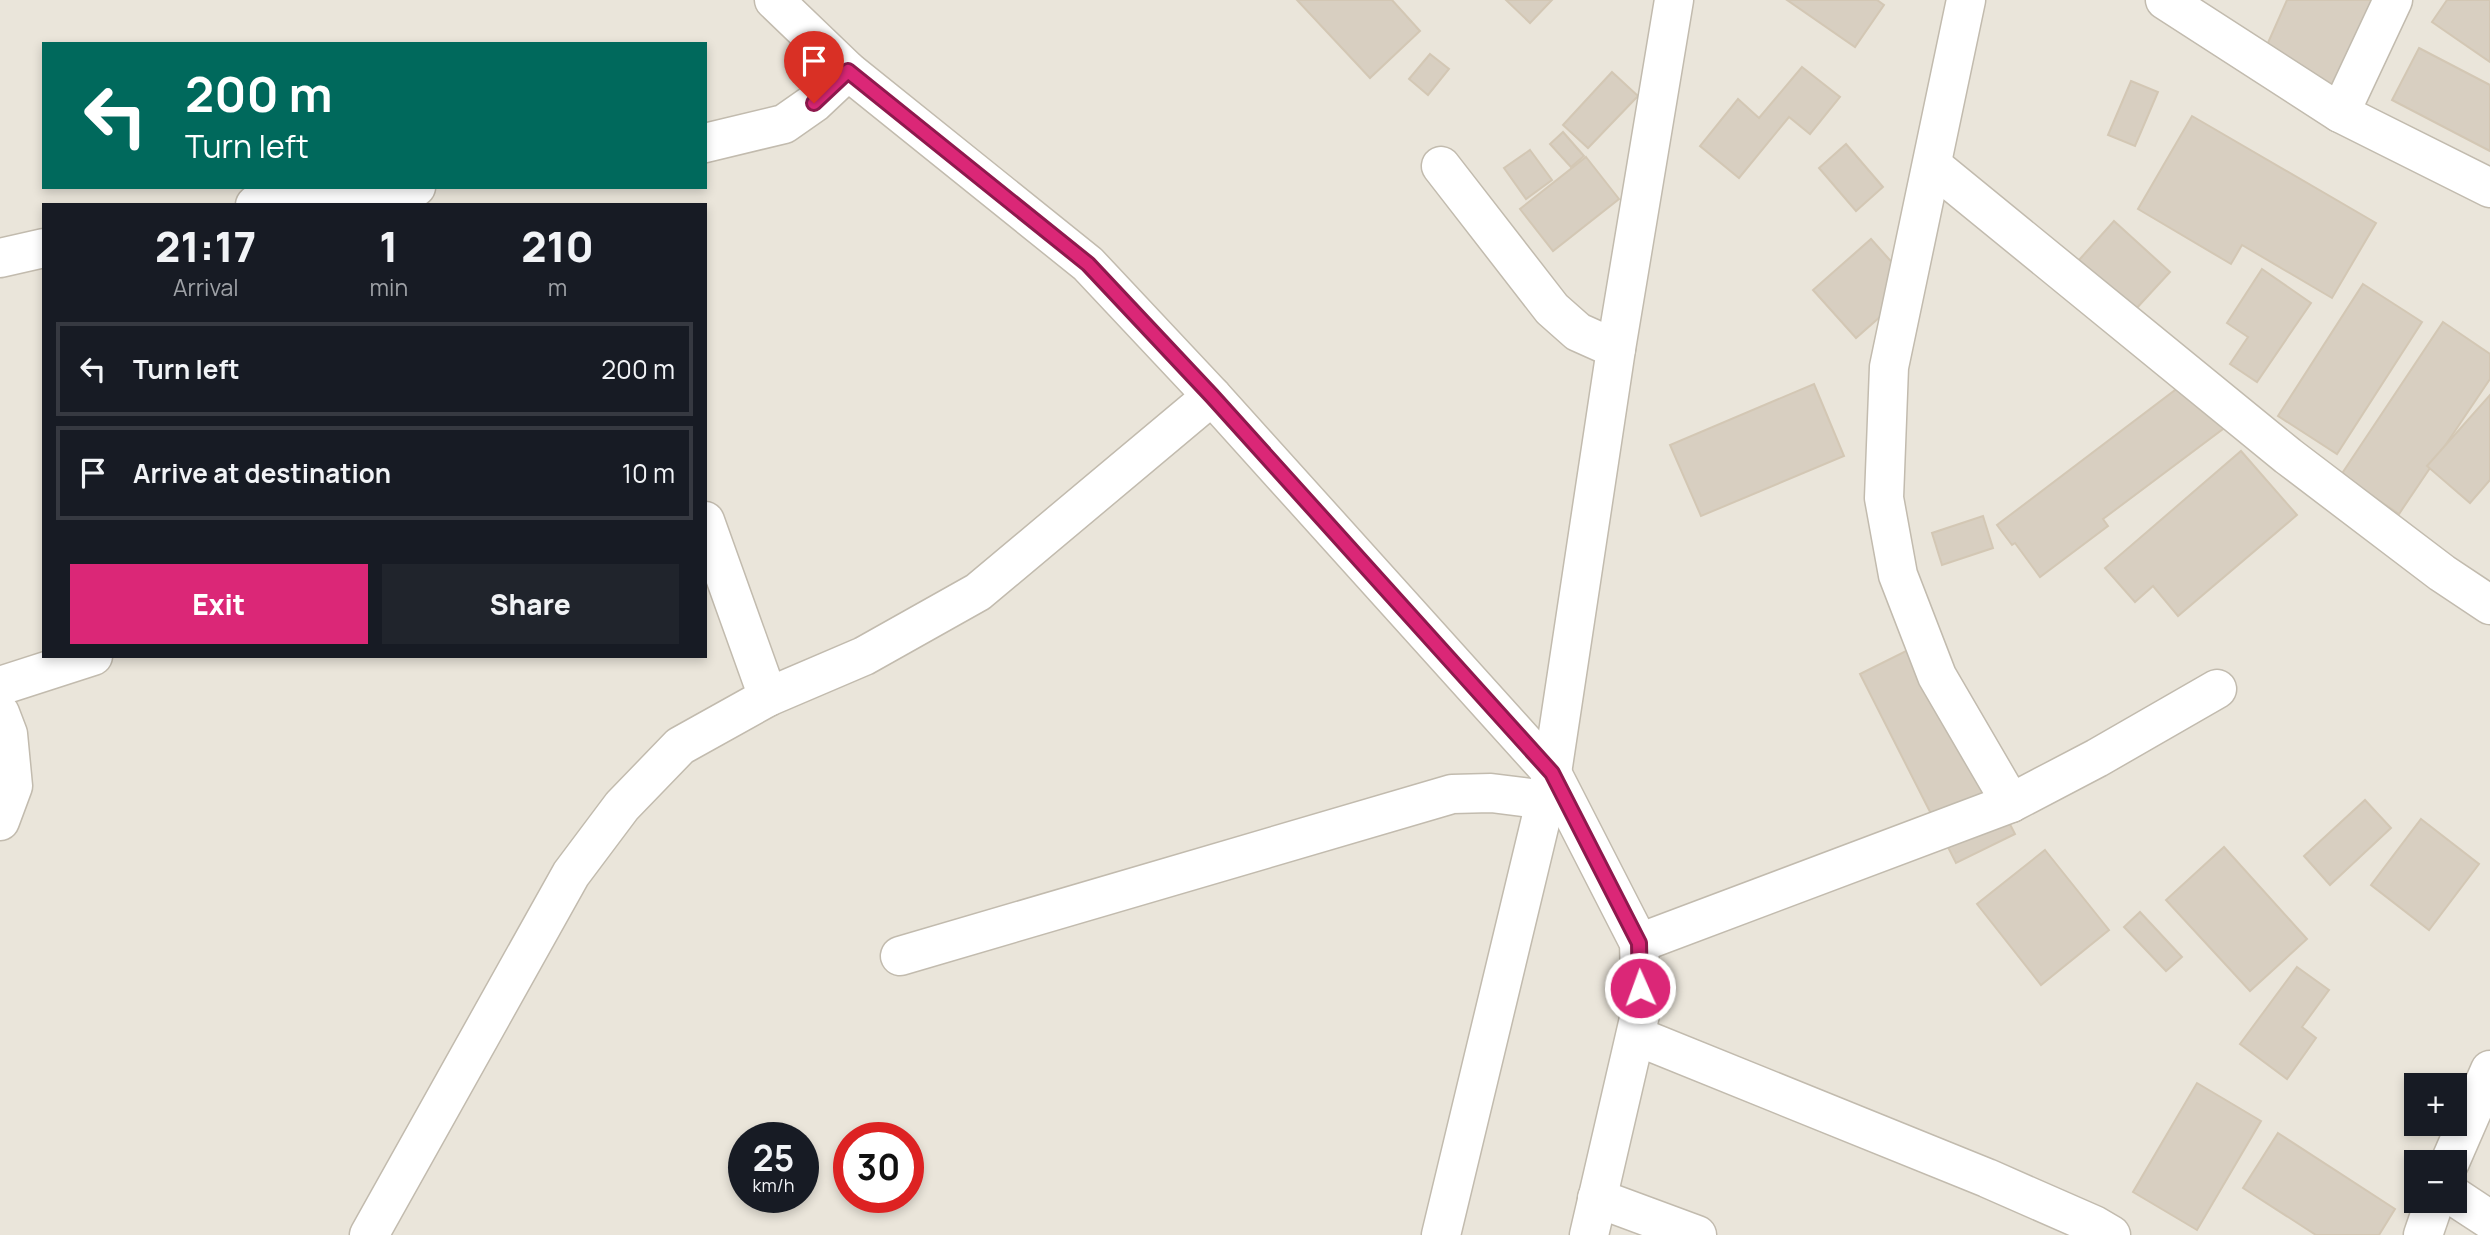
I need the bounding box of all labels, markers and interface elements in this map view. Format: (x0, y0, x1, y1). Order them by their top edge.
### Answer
pin (784, 31, 844, 103)
icon: arrive (795, 42, 833, 80)
text: 200 m (185, 60, 333, 127)
icon: left (70, 70, 161, 161)
text: Turn left (185, 124, 309, 168)
text: 21:17 (155, 217, 256, 275)
text: 1 (379, 217, 398, 275)
text: 210 (521, 217, 594, 275)
text: Arrival (173, 271, 239, 303)
text: min (370, 271, 408, 303)
text: m (548, 271, 567, 303)
icon: left (74, 350, 112, 388)
text: Turn left (133, 351, 240, 387)
text: 200 m (601, 351, 675, 387)
icon: arrive (74, 454, 112, 492)
text: Arrive at destination (133, 455, 391, 491)
text: 10 m (622, 455, 675, 491)
button: Exit (70, 564, 368, 644)
button: Share (382, 564, 679, 644)
position arrow (1603, 951, 1677, 1025)
map controls (2404, 1073, 2467, 1213)
button: + (2404, 1073, 2467, 1136)
speed limit sign: 30 (833, 1122, 924, 1213)
text: 25 (753, 1134, 794, 1182)
button: − (2404, 1150, 2467, 1213)
text: km/h (753, 1173, 794, 1197)

